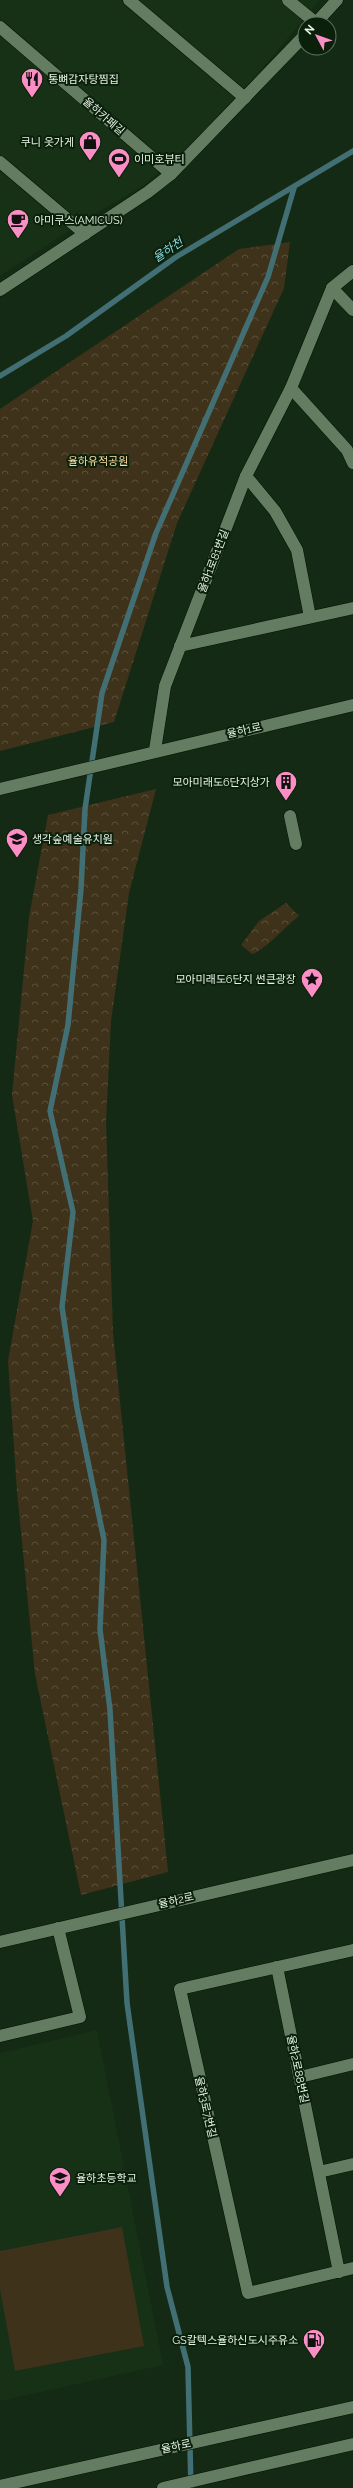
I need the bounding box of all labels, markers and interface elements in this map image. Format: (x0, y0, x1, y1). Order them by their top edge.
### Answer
north arrow (297, 16, 337, 56)
text: N (302, 22, 317, 37)
restaurant icon: 통뼈감자탕찜집 (19, 66, 45, 99)
place label: 통뼈감자탕찜집 (48, 73, 119, 86)
street label: 율하카페길 (80, 95, 127, 138)
shop icon: 쿠니 옷가게 (77, 129, 103, 162)
place label: 쿠니 옷가게 (21, 136, 74, 149)
sports icon: 이미호뷰티 (106, 146, 132, 179)
place label: 이미호뷰티 (134, 153, 185, 166)
cafe icon: 아미쿠스(AMICUS) (5, 207, 31, 240)
place label: 아미쿠스(AMICUS) (34, 214, 123, 227)
water label: 율하천 (150, 234, 187, 265)
park label: 율하유적공원 (68, 455, 128, 468)
street label: 율하1로81번길 (195, 528, 231, 595)
street label: 율하1로 (226, 720, 263, 741)
building icon: 모아미래도6단지상가 (273, 769, 299, 802)
place label: 모아미래도6단지상가 (172, 776, 270, 789)
school or university icon: 생각숲예술유치원 (4, 826, 30, 859)
place label: 생각숲예술유치원 (32, 833, 113, 846)
place icon: 모아미래도6단지 썬큰광장 (299, 966, 325, 999)
place label: 모아미래도6단지 썬큰광장 (175, 973, 296, 986)
street label: 율하2로 (157, 1890, 195, 1911)
street label: 율하2로88번길 (284, 2034, 311, 2104)
street label: 율하3로7번길 (192, 2075, 219, 2139)
school or university icon: 율하초등학교 (47, 2165, 73, 2198)
place label: 율하초등학교 (76, 2172, 137, 2185)
fuel station icon: GS칼텍스율하신도시주유소 (301, 2327, 327, 2360)
place label: GS칼텍스율하신도시주유소 (172, 2334, 298, 2347)
street label: 율하로 (160, 2437, 192, 2456)

